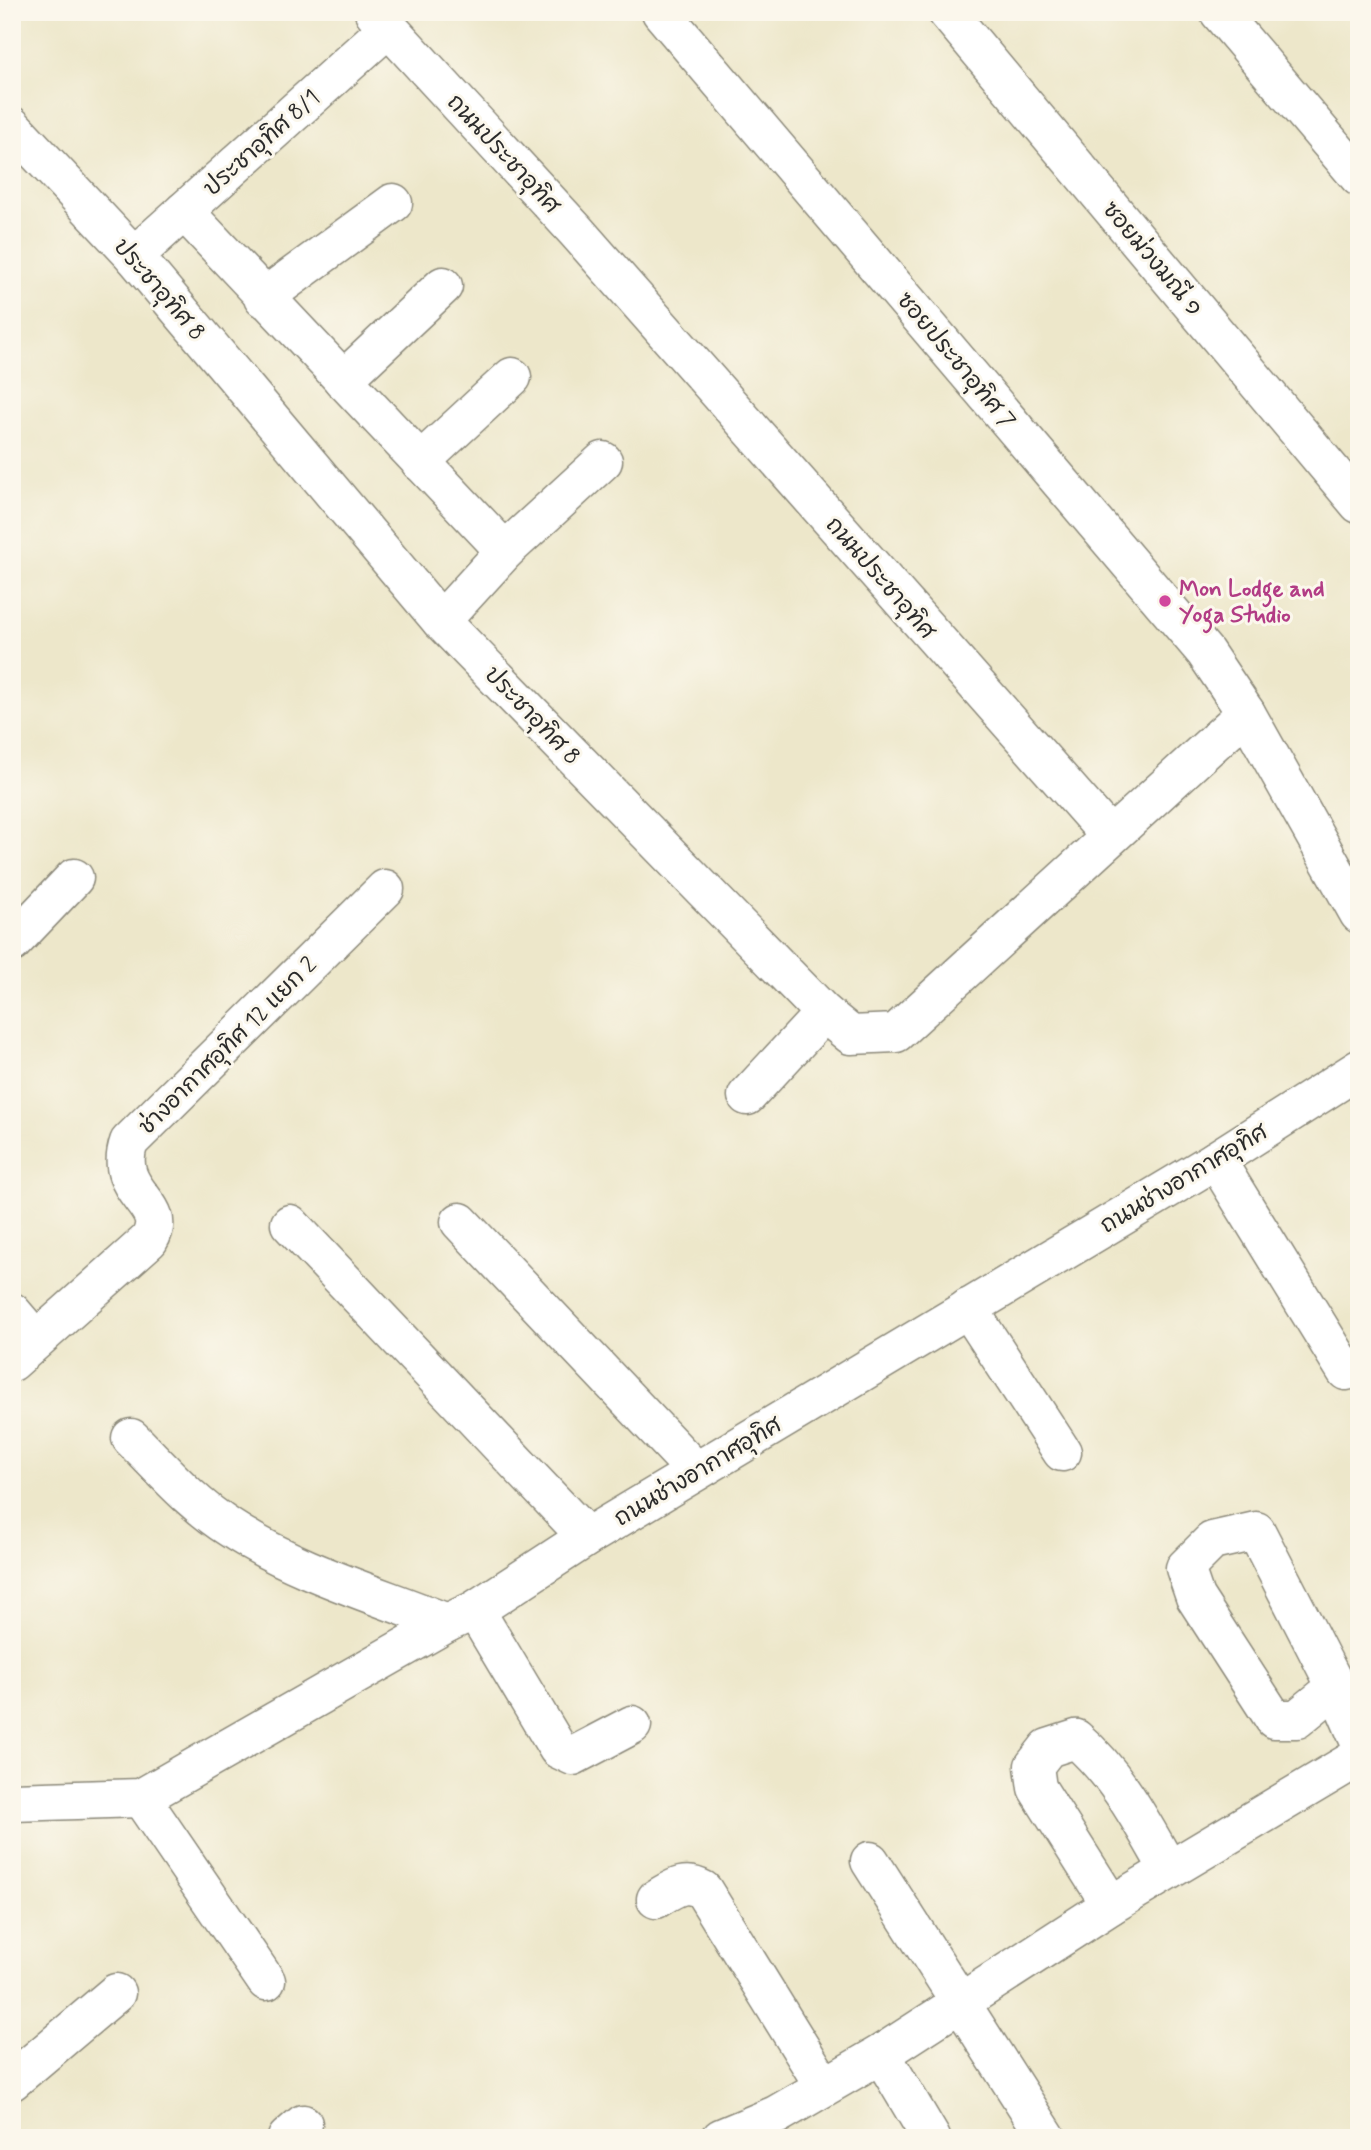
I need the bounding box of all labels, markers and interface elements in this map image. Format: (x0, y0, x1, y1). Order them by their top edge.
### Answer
street label: ประชาอุทิศ 8/1 (197, 83, 327, 204)
street label: ถนนประชาอุทิศ (439, 88, 567, 222)
street label: ซอยม่วงมณี ๑ (1095, 195, 1210, 323)
street label: ประชาอุทิศ 8 (105, 232, 212, 348)
street label: ซอยประชาอุทิศ 7 (889, 286, 1022, 437)
street label: ถนนประชาอุทิศ (818, 510, 942, 647)
place label: Mon Lodge and Yoga Studio (1179, 575, 1325, 634)
marker: Mon Lodge and Yoga Studio (1157, 593, 1173, 609)
street label: ประชาอุทิศ 8 (476, 660, 587, 773)
street label: ช่างอากาศอุทิศ 12 แยก 2 (131, 949, 325, 1143)
street label: ถนนช่างอากาศอุทิศ (1094, 1116, 1275, 1242)
street label: ถนนช่างอากาศอุทิศ (608, 1409, 789, 1535)

